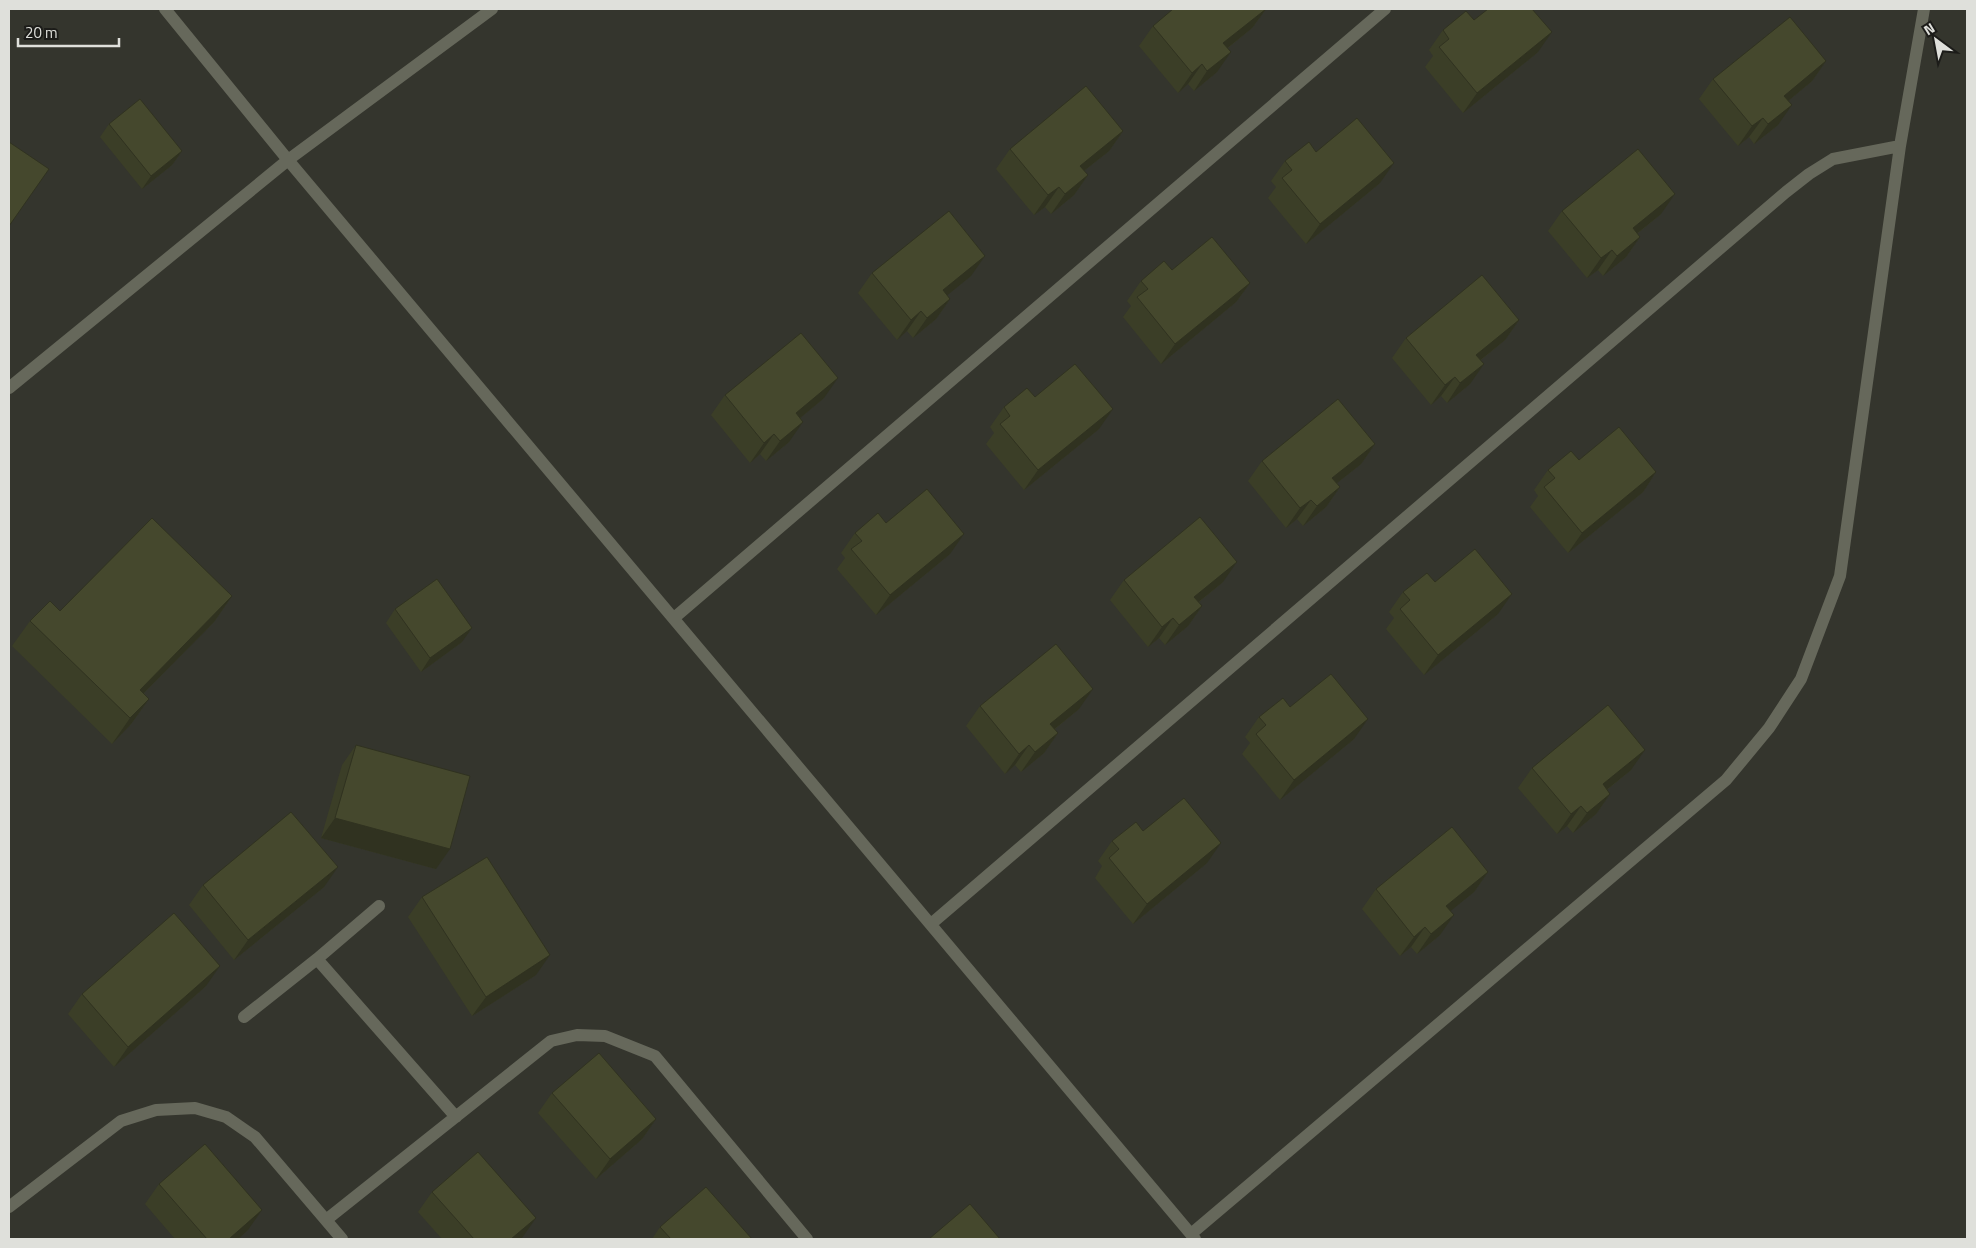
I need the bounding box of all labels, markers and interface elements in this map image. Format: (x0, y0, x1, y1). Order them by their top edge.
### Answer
scale bar (18, 15, 119, 47)
north arrow (1911, 15, 1961, 65)
text: N (1919, 17, 1939, 40)
text: 20 m (25, 21, 58, 44)

